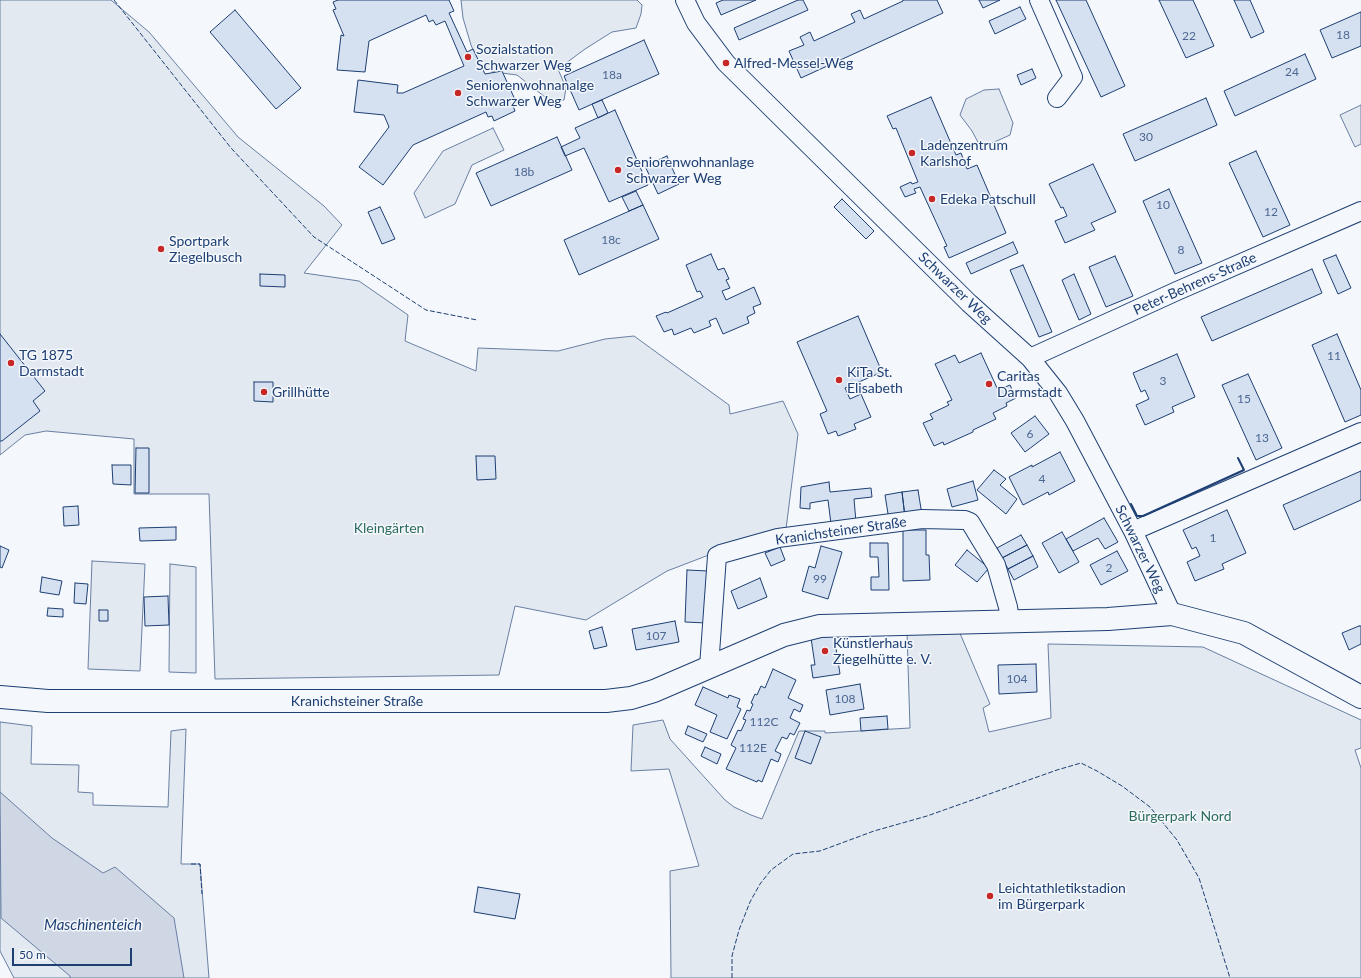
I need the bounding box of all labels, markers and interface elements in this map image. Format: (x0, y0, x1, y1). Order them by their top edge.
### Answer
house number: 18 (1336, 28, 1350, 42)
house number: 22 (1182, 29, 1196, 43)
place label: Sozialstation Schwarzer Weg (476, 41, 572, 74)
marker: Sozialstation Schwarzer Weg (463, 52, 473, 62)
place label: Alfred-Messel-Weg (734, 55, 853, 71)
marker: Alfred-Messel-Weg (721, 58, 731, 68)
house number: 24 (1285, 65, 1299, 79)
house number: 18a (602, 68, 622, 82)
place label: Seniorenwohnanalge Schwarzer Weg (466, 77, 594, 110)
marker: Seniorenwohnanalge Schwarzer Weg (453, 88, 463, 98)
house number: 30 (1139, 130, 1153, 144)
place label: Ladenzentrum Karlshof (920, 137, 1008, 170)
marker: Ladenzentrum Karlshof (907, 148, 917, 158)
place label: Seniorenwohnanlage Schwarzer Weg (626, 154, 754, 186)
house number: 18b (514, 165, 534, 179)
marker: Seniorenwohnanlage Schwarzer Weg (613, 165, 623, 175)
place label: Edeka Patschull (940, 191, 1036, 207)
marker: Edeka Patschull (927, 194, 937, 204)
house number: 10 (1156, 198, 1170, 212)
house number: 12 (1264, 205, 1278, 219)
place label: Sportpark Ziegelbusch (169, 233, 242, 266)
house number: 18c (601, 233, 621, 247)
house number: 8 (1178, 243, 1184, 257)
marker: Sportpark Ziegelbusch (156, 244, 166, 254)
street label: Schwarzer Weg (915, 249, 995, 327)
street label: Peter-Behrens-Straße (1131, 249, 1259, 319)
place label: TG 1875 Darmstadt (19, 347, 84, 380)
house number: 11 (1327, 349, 1341, 363)
marker: TG 1875 Darmstadt (6, 358, 16, 368)
place label: KiTa St. Elisabeth (847, 364, 903, 396)
place label: Caritas Darmstadt (997, 368, 1062, 400)
house number: 3 (1160, 374, 1166, 388)
marker: KiTa St. Elisabeth (834, 375, 844, 385)
marker: Caritas Darmstadt (984, 379, 994, 389)
place label: Grillhütte (272, 384, 330, 400)
marker: Grillhütte (259, 387, 269, 397)
house number: 15 (1237, 392, 1251, 406)
house number: 6 (1027, 427, 1033, 441)
house number: 13 (1255, 431, 1269, 445)
house number: 4 (1039, 472, 1045, 486)
street label: Schwarzer Weg (1111, 502, 1169, 596)
street label: Kranichsteiner Straße (774, 513, 908, 549)
park label: Kleingärten (354, 520, 424, 536)
house number: 1 (1210, 531, 1216, 545)
house number: 2 (1106, 561, 1112, 575)
house number: 99 (813, 572, 827, 586)
house number: 107 (646, 629, 666, 643)
place label: Künstlerhaus Ziegelhütte e. V. (833, 635, 932, 668)
marker: Künstlerhaus Ziegelhütte e. V. (820, 646, 830, 656)
house number: 104 (1007, 672, 1027, 686)
house number: 108 (835, 692, 855, 706)
street label: Kranichsteiner Straße (291, 693, 423, 709)
house number: 112C (750, 715, 778, 729)
house number: 112E (739, 741, 767, 755)
park label: Bürgerpark Nord (1129, 808, 1231, 824)
place label: Leichtathletikstadion im Bürgerpark (998, 880, 1126, 912)
marker: Leichtathletikstadion im Bürgerpark (985, 891, 995, 901)
water label: Maschinenteich (44, 916, 142, 934)
scale bar (14, 940, 134, 966)
text: 50 m (19, 947, 46, 962)

